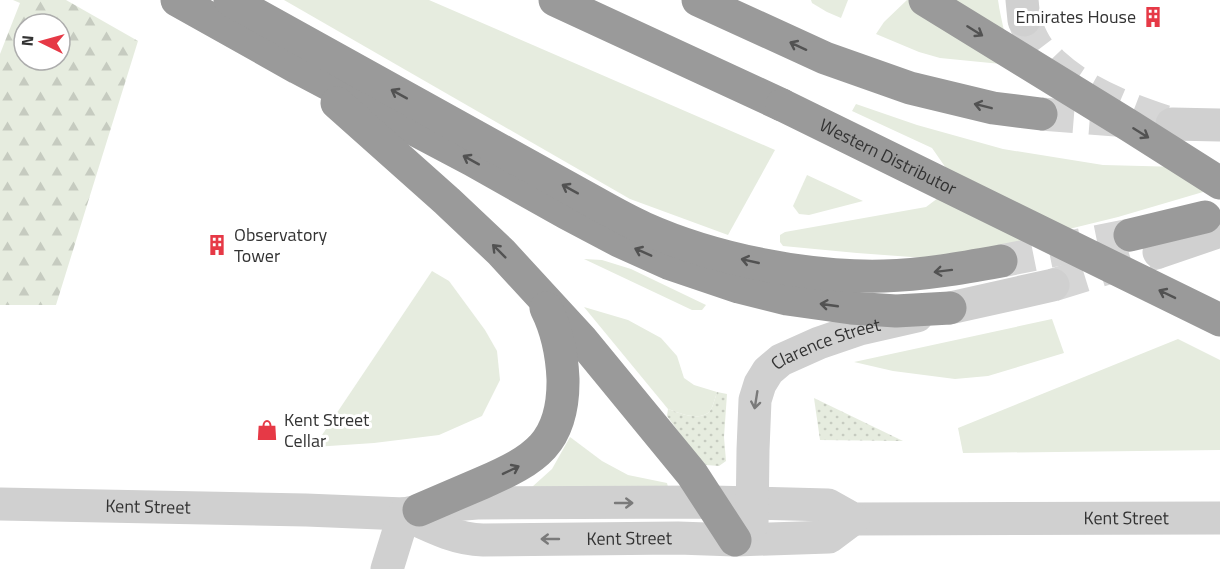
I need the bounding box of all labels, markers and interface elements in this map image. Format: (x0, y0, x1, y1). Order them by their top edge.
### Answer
place label: Emirates House (1015, 3, 1136, 30)
building icon: Emirates House (1141, 5, 1165, 29)
north arrow (12, 12, 72, 72)
one-way arrow (966, 25, 983, 37)
text: N (15, 34, 39, 47)
one-way arrow (790, 39, 808, 51)
one-way arrow (391, 88, 408, 100)
one-way arrow (974, 100, 994, 111)
street label: Western Distributor (815, 111, 961, 202)
one-way arrow (1132, 127, 1149, 139)
one-way arrow (463, 154, 480, 166)
one-way arrow (561, 183, 579, 194)
place label: Observatory Tower (234, 221, 328, 269)
building icon: Observatory Tower (205, 233, 229, 257)
one-way arrow (491, 243, 506, 258)
one-way arrow (634, 245, 652, 257)
one-way arrow (740, 255, 760, 266)
one-way arrow (934, 265, 954, 276)
one-way arrow (1159, 288, 1177, 300)
one-way arrow (820, 299, 840, 310)
street label: Clarence Street (765, 311, 884, 376)
one-way arrow (750, 389, 761, 409)
place label: Kent Street Cellar (284, 406, 370, 454)
shop icon: Kent Street Cellar (255, 418, 279, 442)
one-way arrow (502, 463, 520, 475)
street label: Kent Street (105, 492, 192, 521)
one-way arrow (613, 497, 633, 509)
street label: Kent Street (1083, 504, 1170, 531)
street label: Kent Street (586, 524, 673, 552)
one-way arrow (541, 533, 561, 545)

